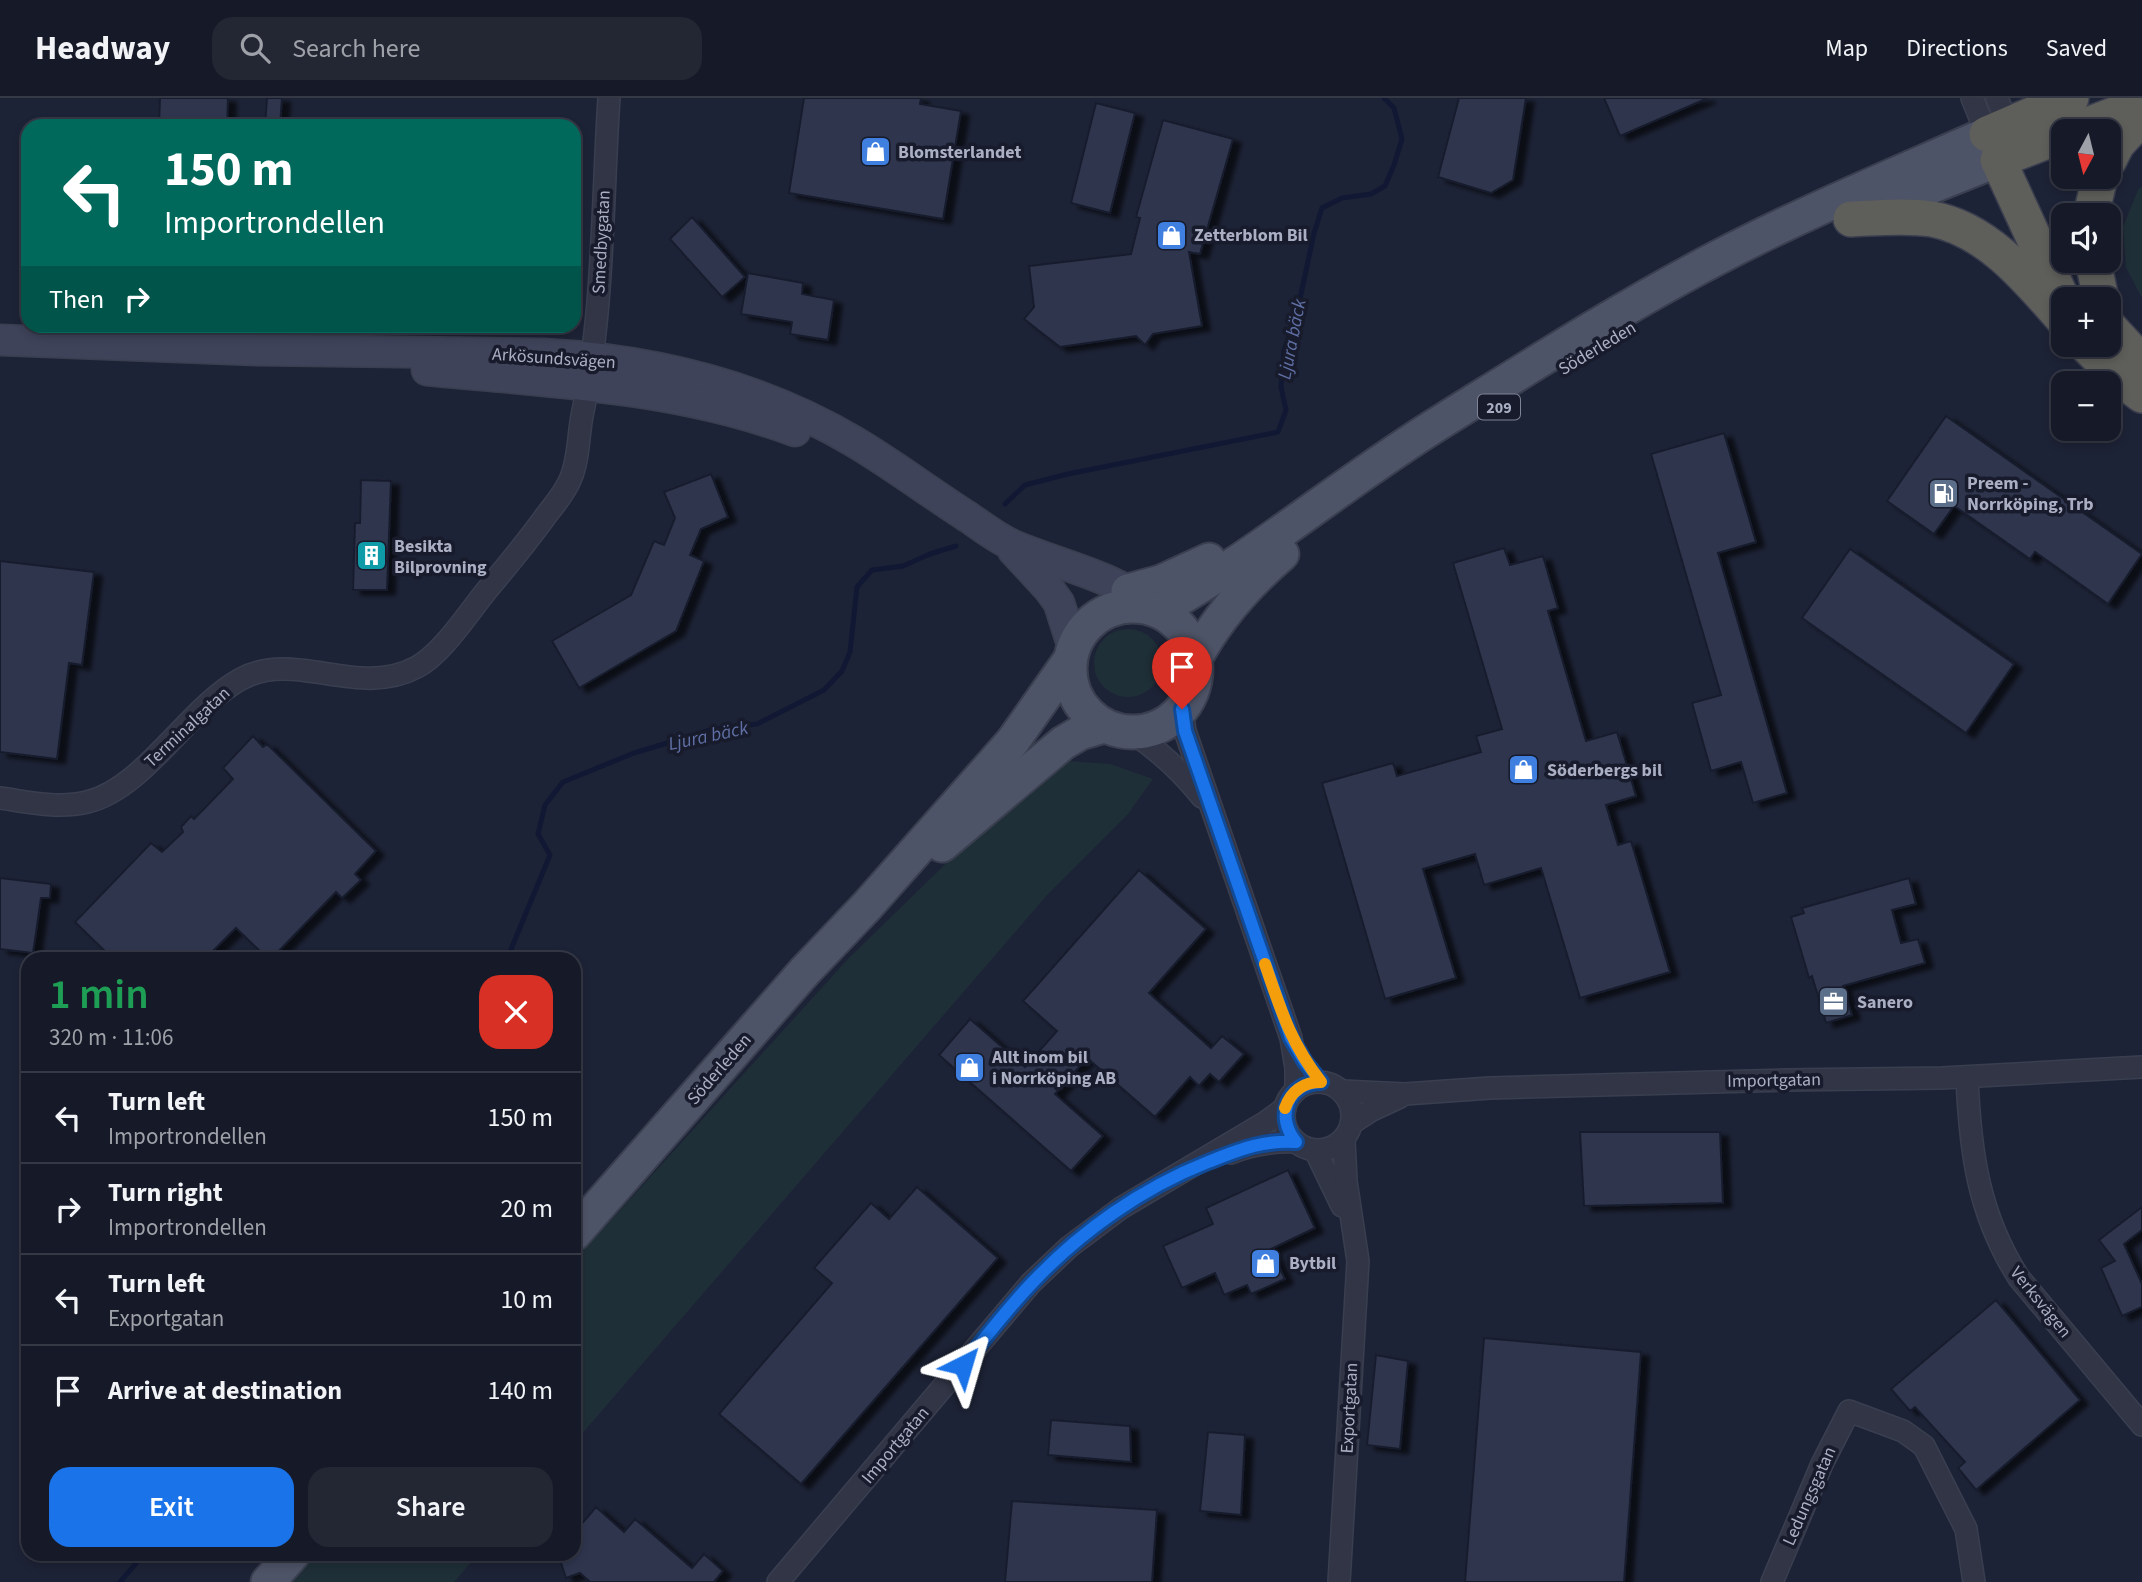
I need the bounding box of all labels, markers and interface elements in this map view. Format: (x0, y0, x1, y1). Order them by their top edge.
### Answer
search box (212, 17, 702, 80)
text: Headway (35, 25, 170, 72)
icon: search (236, 29, 274, 67)
text: Search here (292, 30, 420, 67)
text: Map (1825, 31, 1868, 66)
text: Directions (1906, 31, 2008, 66)
text: Saved (2046, 31, 2107, 66)
north arrow (2051, 119, 2121, 189)
map controls (2051, 119, 2121, 441)
text: 150 m (164, 135, 293, 205)
shop icon: Blomsterlandet (858, 135, 892, 169)
place label: Blomsterlandet (898, 140, 1022, 165)
icon: left (49, 147, 140, 238)
street label: Smedbygatan (586, 189, 617, 295)
text: Importrondellen (164, 200, 385, 246)
button: sound (2051, 203, 2121, 273)
shop icon: Zetterblom Bil (1154, 218, 1188, 252)
place label: Zetterblom Bil (1194, 223, 1308, 248)
icon: right (118, 280, 156, 318)
text: Then (49, 281, 104, 318)
button: + (2051, 287, 2121, 357)
water label: Ljura bäck (1271, 296, 1314, 382)
street label: Söderleden (1554, 315, 1641, 382)
street label: Arkösundsvägen (491, 342, 617, 375)
button: − (2051, 371, 2121, 441)
road number: 209 (1478, 394, 1520, 420)
place label: Preem - Norrköping, Trb (1967, 471, 2094, 517)
fuel station icon: Preem - Norrköping, Trb (1927, 476, 1961, 510)
place label: Besikta Bilprovning (394, 534, 487, 580)
building icon: Besikta Bilprovning (354, 539, 388, 573)
pin (1152, 637, 1212, 709)
icon: arrive (1163, 648, 1201, 686)
street label: Terminalgatan (139, 681, 236, 774)
water label: Ljura bäck (666, 715, 752, 758)
shop icon: Söderbergs bil (1507, 753, 1541, 787)
place label: Söderbergs bil (1547, 758, 1662, 783)
text: 1 min (49, 965, 149, 1025)
button: close (479, 975, 553, 1049)
office icon: Sanero (1817, 985, 1851, 1019)
place label: Sanero (1857, 990, 1913, 1015)
text: 320 m · 11:06 (49, 1021, 173, 1054)
street label: Söderleden (681, 1028, 757, 1110)
place label: Allt inom bil i Norrköping AB (991, 1045, 1116, 1091)
shop icon: Allt inom bil i Norrköping AB (952, 1050, 986, 1084)
street label: Importgatan (1727, 1067, 1821, 1094)
text: Turn left (108, 1083, 205, 1120)
icon: left (49, 1099, 87, 1137)
text: 150 m (487, 1099, 553, 1136)
text: Importrondellen (108, 1120, 267, 1153)
text: Turn right (108, 1174, 223, 1211)
icon: right (49, 1190, 87, 1228)
text: 20 m (500, 1190, 553, 1227)
text: Importrondellen (108, 1211, 267, 1244)
shop icon: Bytbil (1249, 1246, 1283, 1280)
place label: Bytbil (1289, 1251, 1336, 1276)
street label: Verksvägen (2004, 1261, 2077, 1343)
text: Turn left (108, 1265, 205, 1302)
icon: left (49, 1281, 87, 1319)
text: 10 m (500, 1281, 553, 1318)
text: Exportgatan (108, 1302, 224, 1335)
position arrow (926, 1328, 1000, 1402)
street label: Exportgatan (1335, 1362, 1364, 1454)
icon: arrive (49, 1372, 87, 1410)
text: Arrive at destination (108, 1372, 342, 1409)
text: 140 m (487, 1372, 553, 1409)
street label: Importgatan (856, 1401, 935, 1489)
street label: Ledungsgatan (1776, 1443, 1842, 1550)
button: Exit (49, 1467, 294, 1547)
button: Share (308, 1467, 553, 1547)

